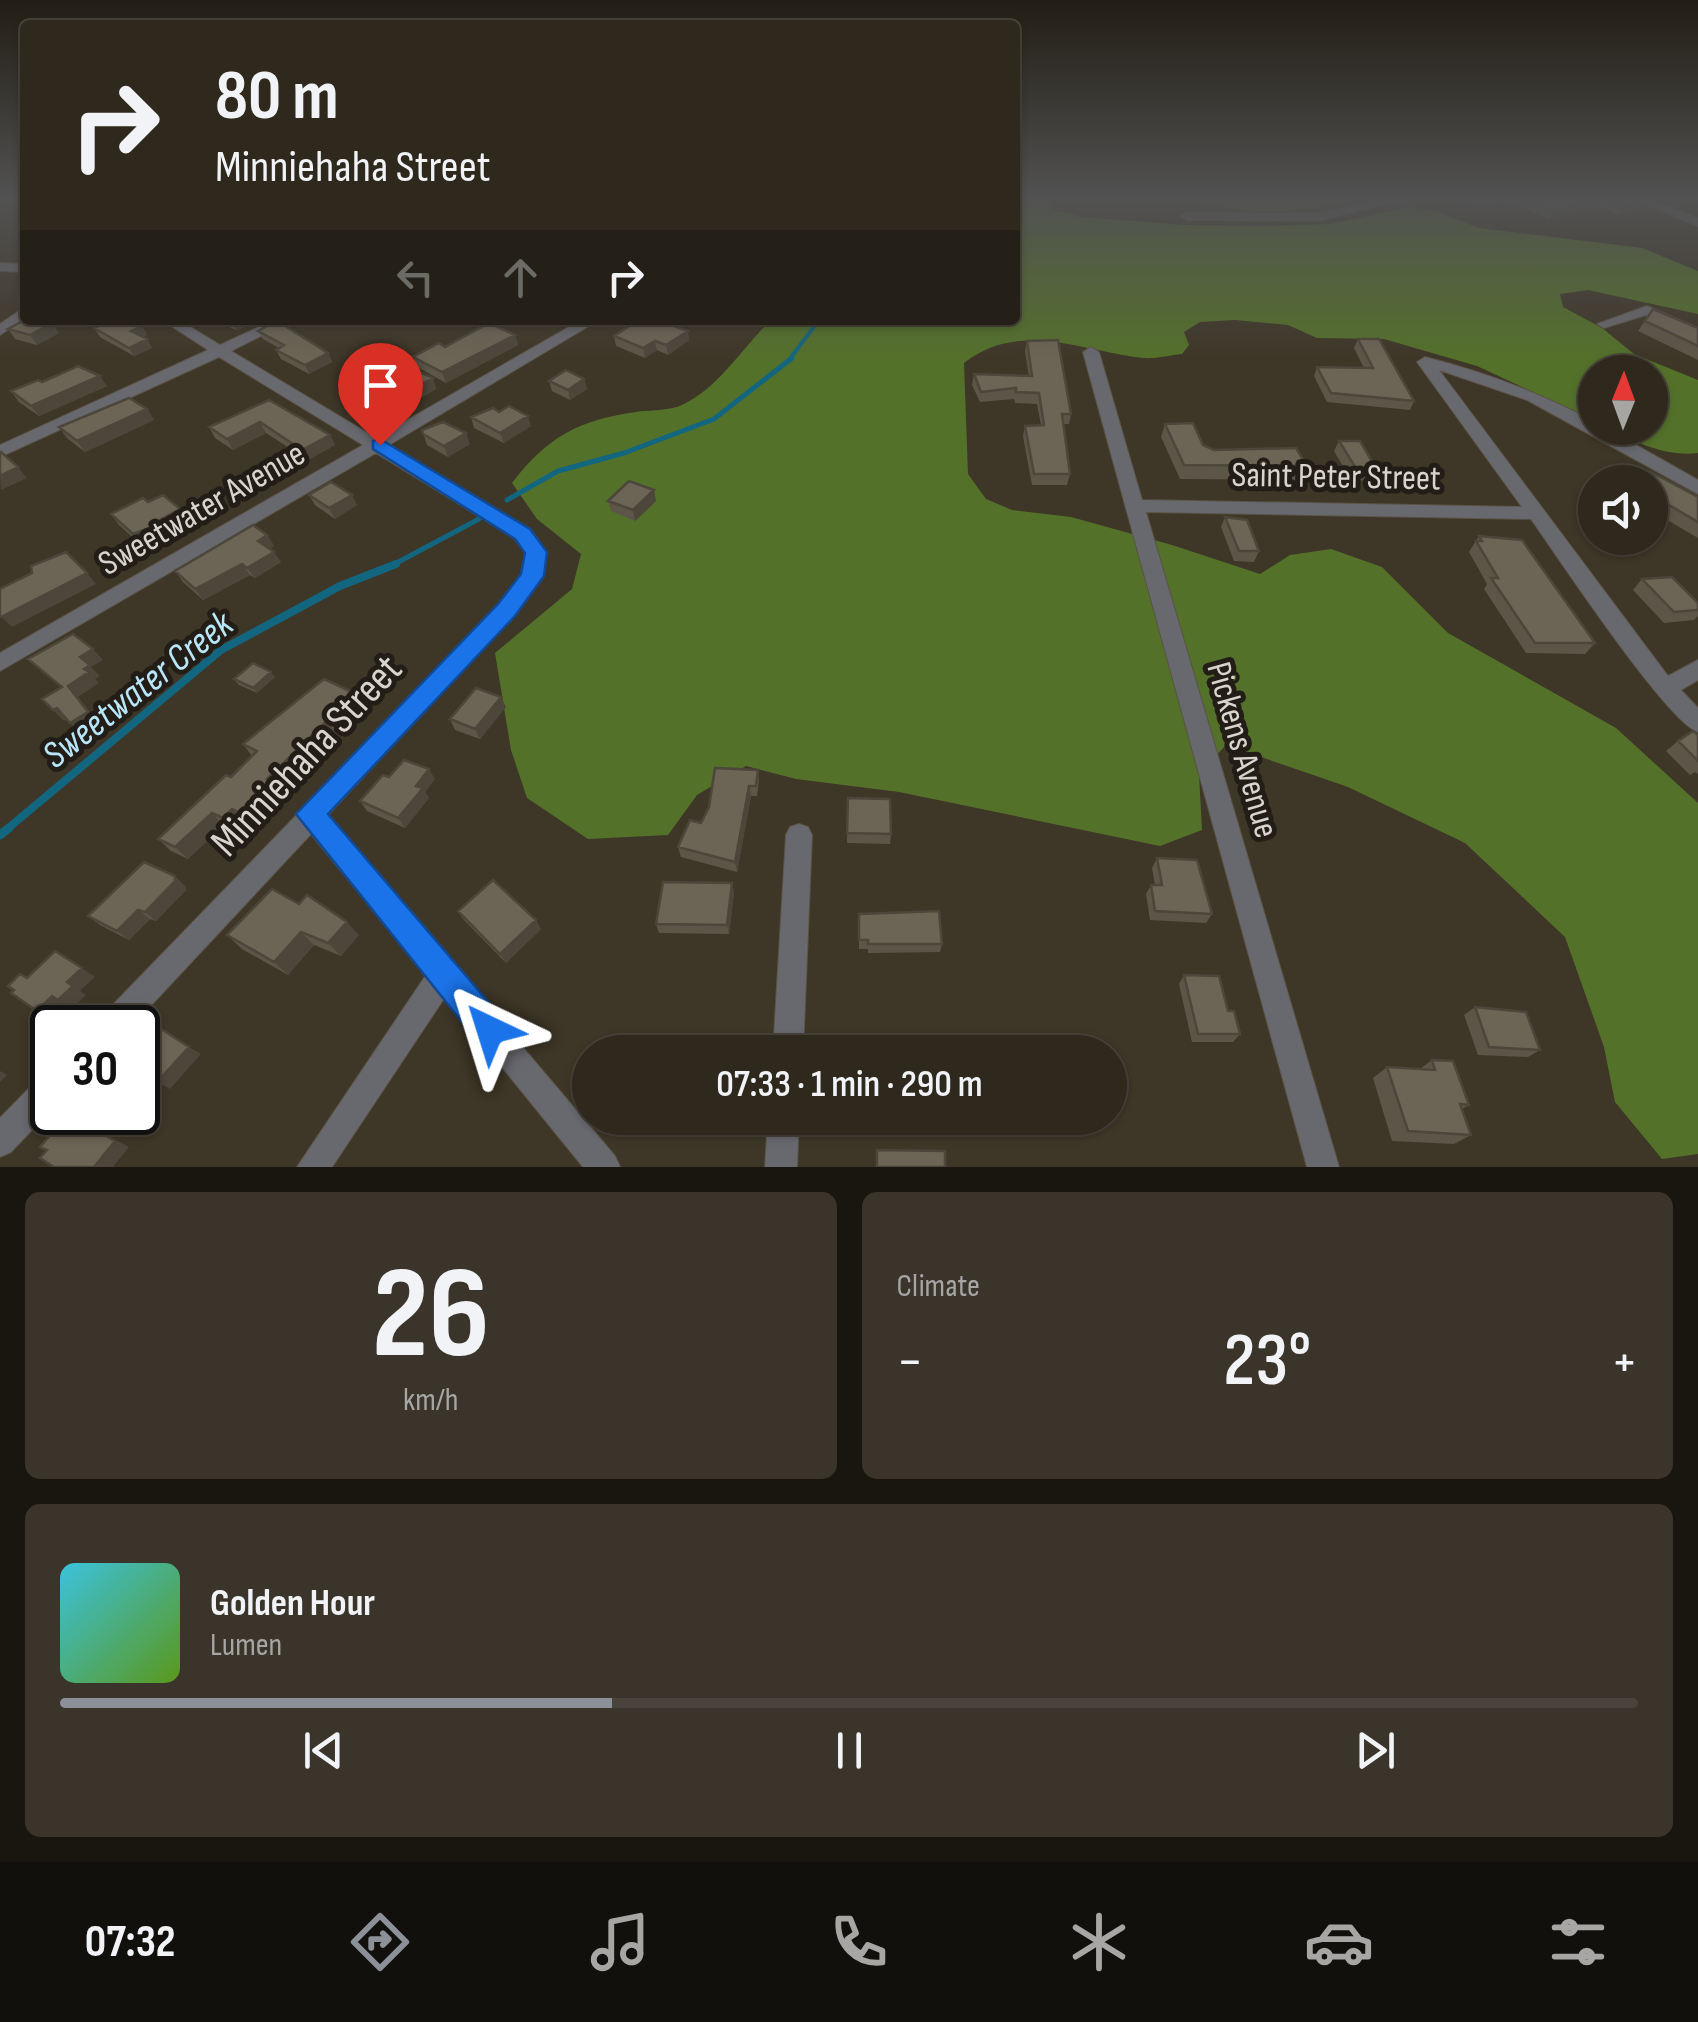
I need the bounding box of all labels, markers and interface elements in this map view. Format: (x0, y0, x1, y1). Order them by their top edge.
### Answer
text: 80 m (215, 55, 339, 139)
icon: right (50, 60, 180, 190)
text: Minniehaha Street (215, 140, 490, 195)
icon: left (388, 250, 443, 305)
icon: ahead (493, 250, 548, 305)
icon: right (598, 250, 653, 305)
pin (338, 343, 423, 446)
north arrow (1578, 355, 1668, 445)
map controls (1578, 355, 1668, 555)
icon: arrive (353, 358, 408, 413)
street label: Sweetwater Avenue (91, 432, 313, 586)
street label: Saint Peter Street (1231, 454, 1441, 500)
button: sound (1578, 465, 1668, 555)
water label: Sweetwater Creek (34, 601, 243, 778)
street label: Minniehaha Street (201, 645, 413, 867)
street label: Pickens Avenue (1196, 657, 1288, 843)
position arrow (438, 978, 542, 1082)
speed limit sign: 30 (30, 1005, 160, 1135)
text: 07:33 · 1 min · 290 m (716, 1062, 983, 1107)
text: 26 (372, 1238, 490, 1394)
text: Climate (897, 1267, 980, 1306)
text: 23° (1223, 1316, 1311, 1407)
text: − (897, 1329, 923, 1396)
text: + (1611, 1329, 1638, 1396)
text: km/h (403, 1381, 458, 1420)
text: Golden Hour (210, 1581, 375, 1626)
text: Lumen (210, 1626, 282, 1665)
icon: previous (296, 1723, 351, 1778)
icon: pause (822, 1723, 877, 1778)
icon: next (1348, 1723, 1403, 1778)
icon: directions (345, 1907, 415, 1977)
icon: music (585, 1907, 655, 1977)
icon: phone (824, 1907, 894, 1977)
icon: climate (1064, 1907, 1134, 1977)
icon: car (1304, 1907, 1374, 1977)
icon: filters (1543, 1907, 1613, 1977)
text: 07:32 (85, 1915, 176, 1970)

